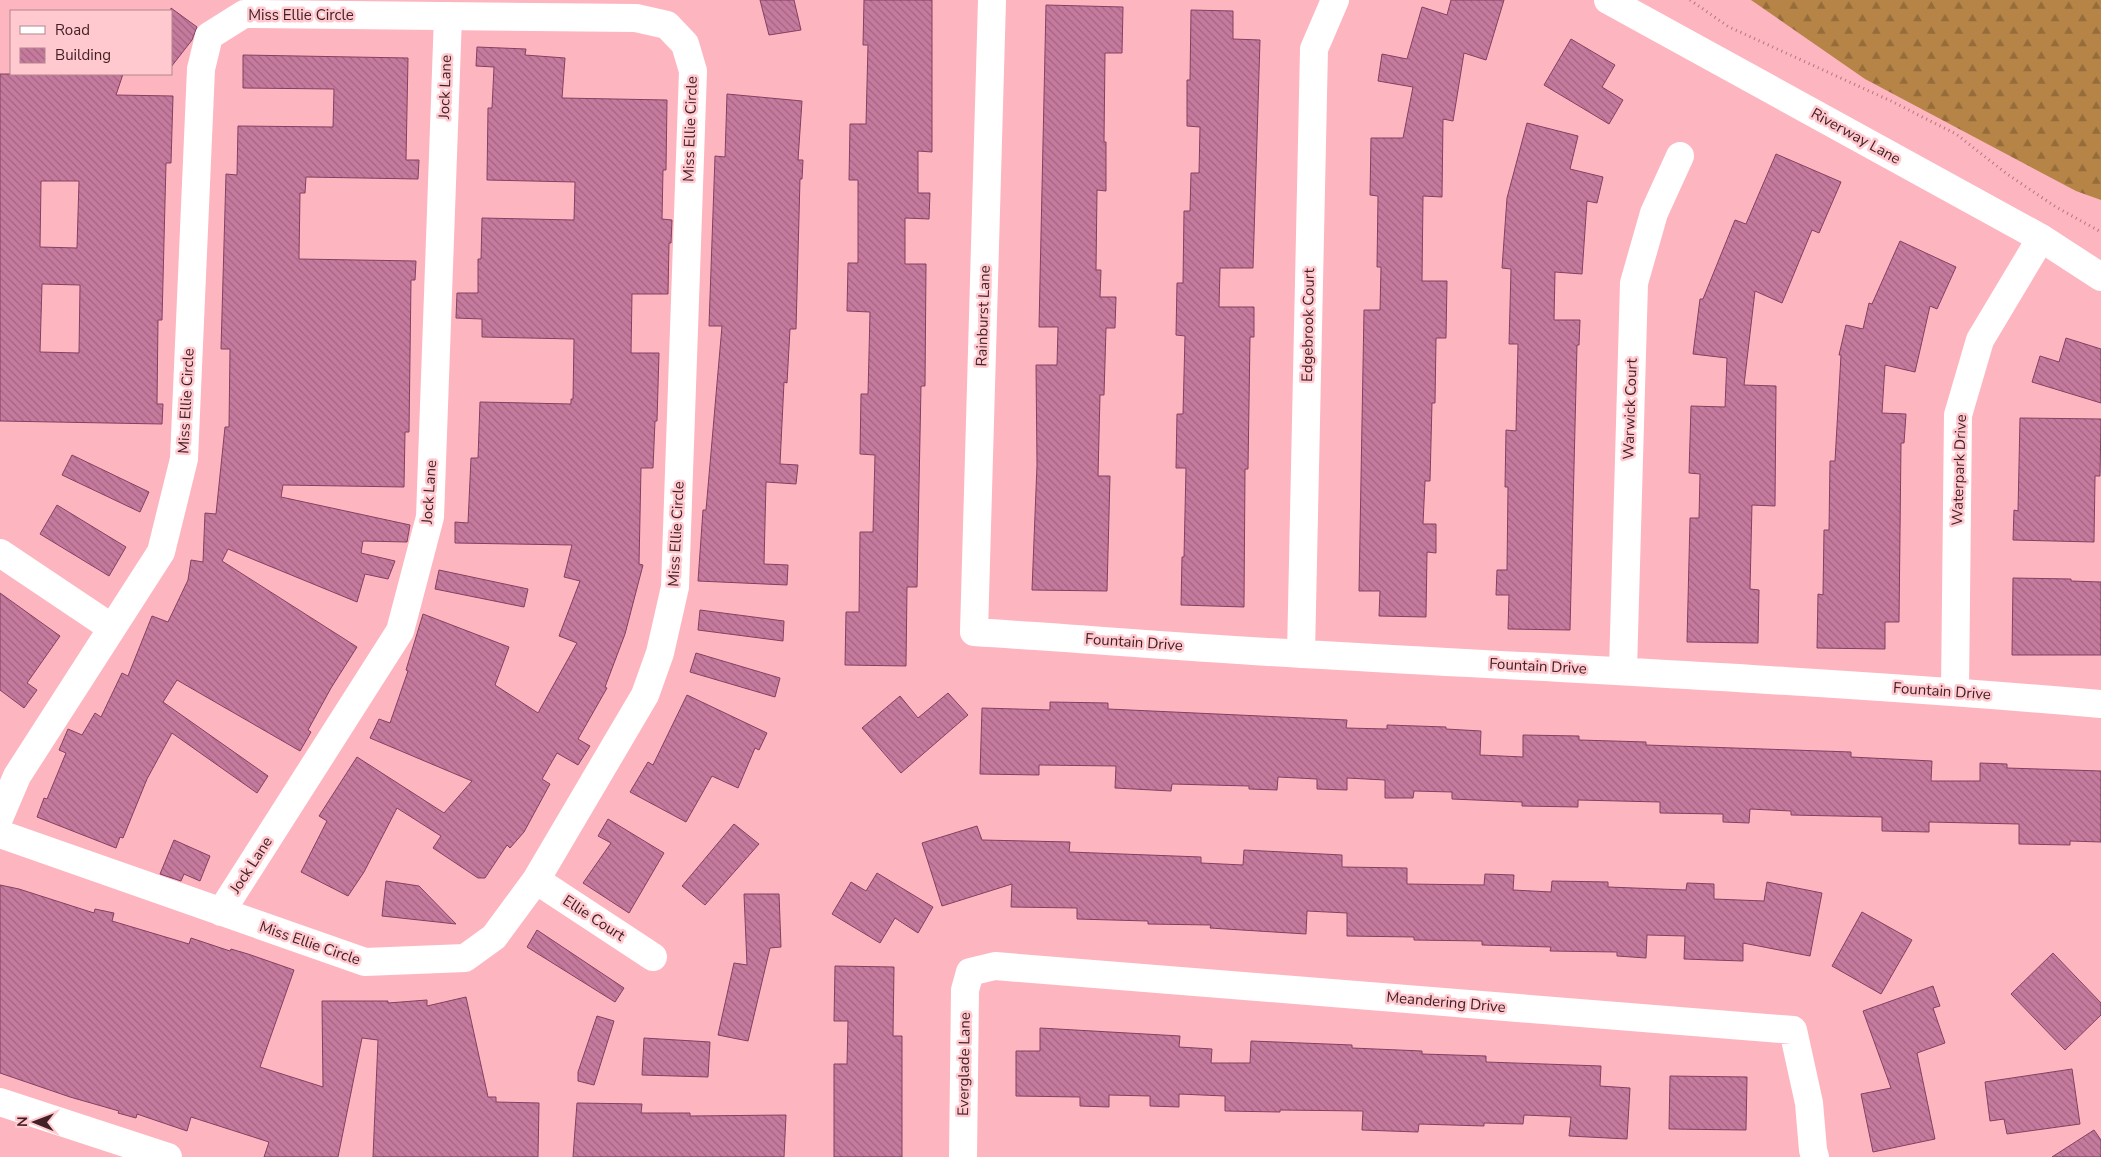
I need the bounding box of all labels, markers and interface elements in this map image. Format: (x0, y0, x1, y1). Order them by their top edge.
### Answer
street label: Miss Ellie Circle (248, 5, 354, 25)
legend (10, 10, 172, 75)
text: Road (55, 20, 90, 40)
text: Building (55, 45, 111, 65)
street label: Jock Lane (434, 55, 456, 120)
street label: Miss Ellie Circle (678, 76, 702, 182)
street label: Riverway Lane (1808, 103, 1904, 169)
street label: Rainburst Lane (971, 265, 995, 367)
street label: Edgebrook Court (1297, 267, 1319, 382)
street label: Miss Ellie Circle (173, 348, 199, 454)
street label: Warwick Court (1618, 357, 1642, 460)
street label: Waterpark Drive (1947, 414, 1971, 526)
street label: Jock Lane (417, 459, 441, 526)
street label: Miss Ellie Circle (663, 481, 689, 587)
street label: Fountain Drive (1084, 629, 1184, 655)
street label: Fountain Drive (1489, 653, 1587, 679)
street label: Fountain Drive (1892, 678, 1992, 704)
street label: Jock Lane (225, 833, 277, 898)
street label: Ellie Court (559, 890, 630, 946)
street label: Miss Ellie Circle (257, 916, 363, 970)
street label: Meandering Drive (1386, 987, 1506, 1017)
street label: Everglade Lane (953, 1012, 975, 1116)
north arrow (10, 1097, 60, 1147)
text: N (13, 1116, 32, 1127)

